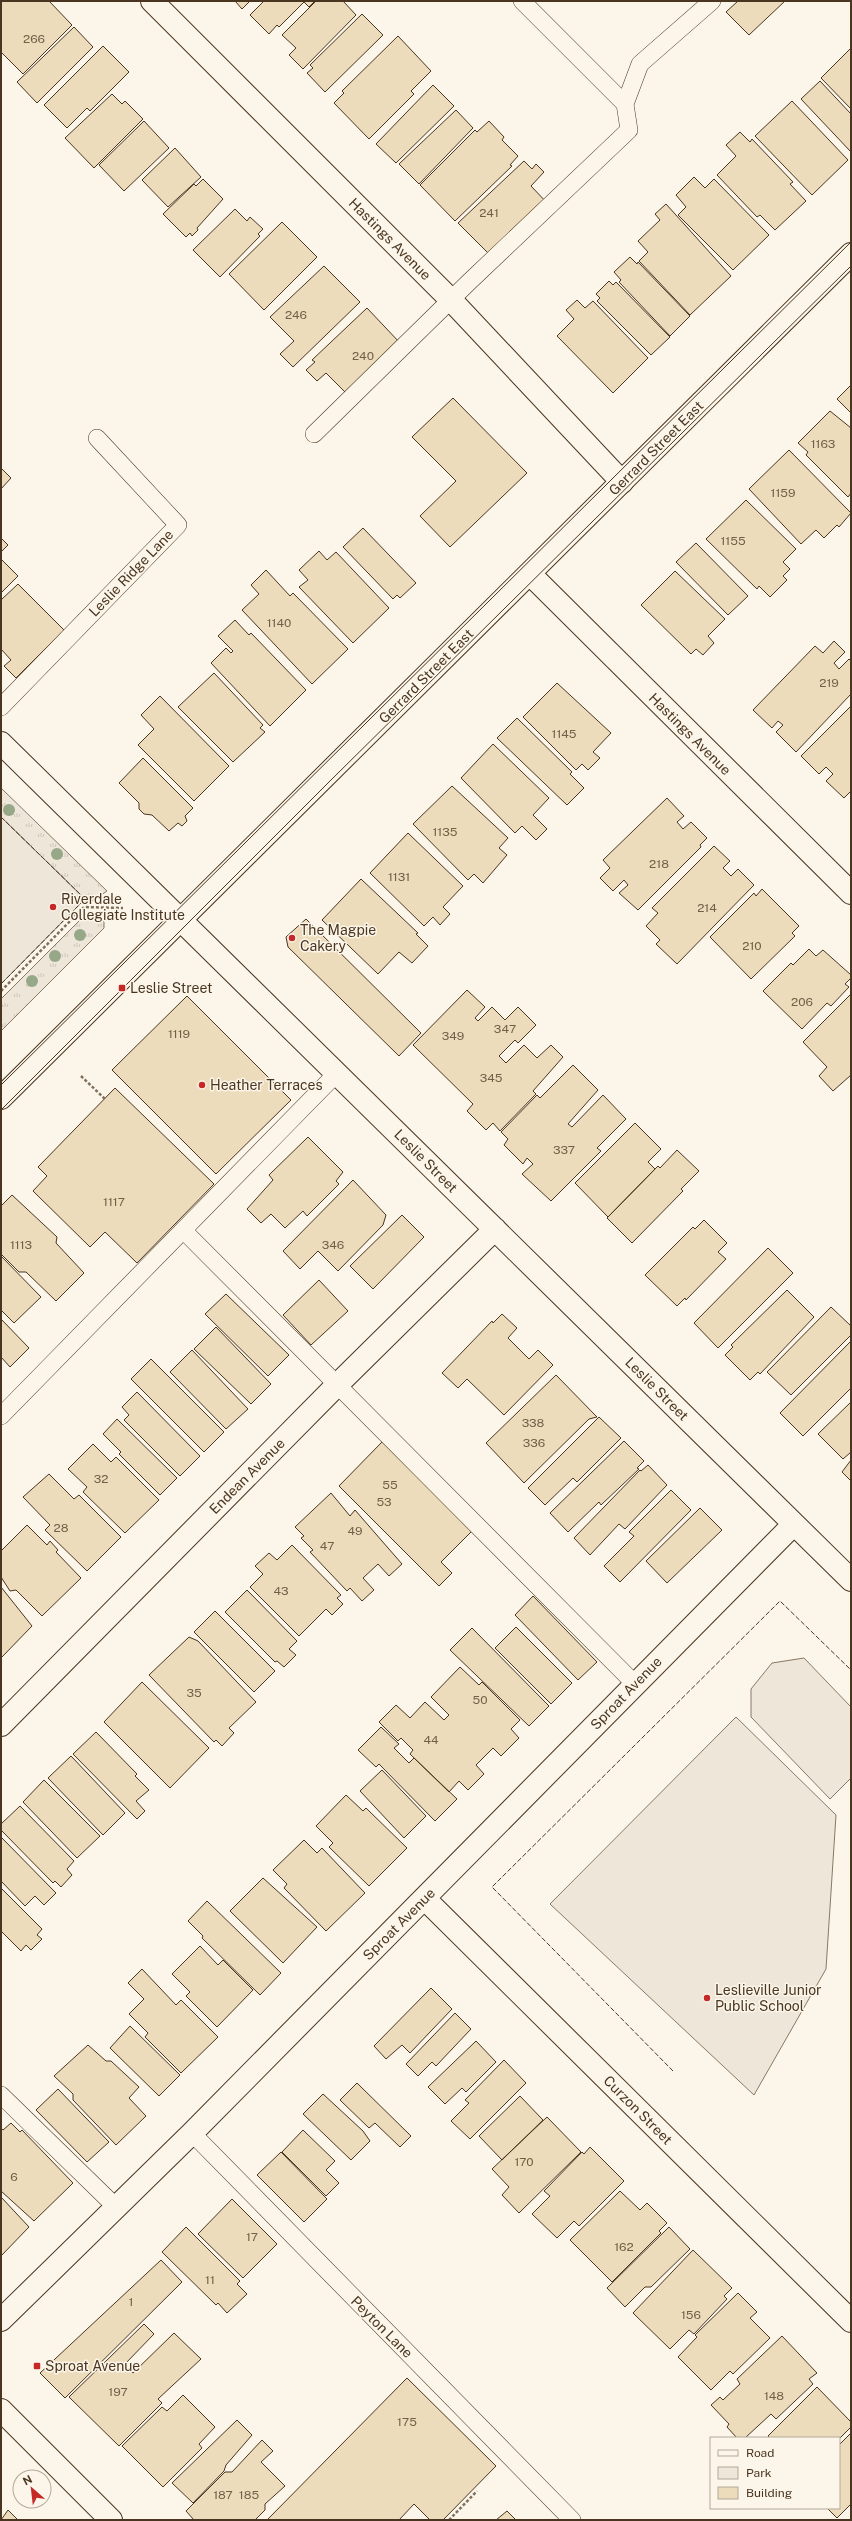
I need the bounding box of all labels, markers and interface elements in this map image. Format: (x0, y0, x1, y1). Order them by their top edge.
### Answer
house number: 266 (23, 32, 45, 46)
street label: Hastings Avenue (346, 195, 434, 283)
house number: 241 (479, 206, 499, 220)
house number: 246 (285, 308, 307, 322)
house number: 240 (352, 349, 374, 363)
street label: Gerrard Street East (606, 398, 706, 498)
house number: 1163 (811, 437, 835, 451)
house number: 1159 (771, 486, 795, 500)
street label: Leslie Ridge Lane (86, 526, 176, 620)
house number: 1155 (720, 534, 746, 548)
house number: 1140 (267, 616, 291, 630)
street label: Gerrard Street East (376, 626, 476, 726)
house number: 219 (819, 676, 839, 690)
street label: Hastings Avenue (646, 690, 734, 778)
house number: 1145 (552, 727, 577, 741)
house number: 1135 (432, 825, 458, 839)
house number: 218 (649, 857, 669, 871)
house number: 1131 (388, 870, 410, 884)
place label: Riverdale Collegiate Institute (61, 891, 185, 923)
house number: 214 (697, 901, 717, 915)
marker: Riverdale Collegiate Institute (48, 902, 58, 912)
place label: The Magpie Cakery (300, 922, 376, 954)
marker: The Magpie Cakery (287, 933, 297, 943)
house number: 210 (742, 939, 762, 953)
place label: Leslie Street (130, 980, 213, 996)
marker: Leslie Street (117, 983, 127, 993)
house number: 206 (791, 995, 813, 1009)
house number: 347 (494, 1022, 516, 1036)
house number: 1119 (168, 1027, 190, 1041)
house number: 349 (442, 1029, 464, 1043)
house number: 345 (480, 1071, 503, 1085)
place label: Heather Terraces (210, 1077, 322, 1093)
marker: Heather Terraces (197, 1080, 207, 1090)
street label: Leslie Street (391, 1126, 461, 1196)
house number: 337 (553, 1143, 575, 1157)
house number: 1117 (103, 1195, 125, 1209)
house number: 1113 (10, 1238, 32, 1252)
house number: 346 (322, 1238, 344, 1252)
street label: Leslie Street (622, 1354, 692, 1424)
house number: 338 (522, 1416, 545, 1430)
street label: Endean Avenue (206, 1435, 288, 1517)
house number: 336 (523, 1436, 545, 1450)
house number: 32 (94, 1472, 108, 1486)
house number: 55 (382, 1478, 398, 1492)
house number: 53 (376, 1495, 392, 1509)
house number: 28 (54, 1521, 69, 1535)
house number: 49 (347, 1524, 363, 1538)
house number: 47 (320, 1539, 334, 1553)
house number: 43 (273, 1584, 289, 1598)
street label: Sproat Avenue (587, 1653, 665, 1733)
house number: 35 (186, 1686, 202, 1700)
house number: 50 (472, 1693, 488, 1707)
house number: 44 (423, 1733, 439, 1747)
street label: Sproat Avenue (360, 1885, 438, 1963)
place label: Leslieville Junior Public School (715, 1982, 822, 2014)
marker: Leslieville Junior Public School (702, 1993, 712, 2003)
street label: Curzon Street (600, 2072, 676, 2148)
house number: 170 (514, 2155, 534, 2169)
house number: 6 (10, 2170, 18, 2184)
house number: 17 (246, 2230, 258, 2244)
house number: 162 (614, 2240, 634, 2254)
house number: 11 (205, 2273, 215, 2287)
street label: Peyton Lane (348, 2293, 416, 2361)
house number: 1 (129, 2295, 133, 2309)
house number: 156 (681, 2308, 701, 2322)
place label: Sproat Avenue (45, 2358, 140, 2374)
marker: Sproat Avenue (32, 2361, 42, 2371)
house number: 197 (108, 2385, 128, 2399)
house number: 148 (764, 2389, 784, 2403)
house number: 175 (397, 2415, 417, 2429)
legend (710, 2437, 840, 2509)
text: Road (746, 2446, 774, 2460)
text: Park (746, 2466, 772, 2480)
north arrow (12, 2469, 52, 2509)
text: N (21, 2473, 34, 2487)
text: Building (746, 2486, 792, 2500)
house number: 187 (213, 2488, 233, 2502)
house number: 185 (239, 2488, 259, 2502)

